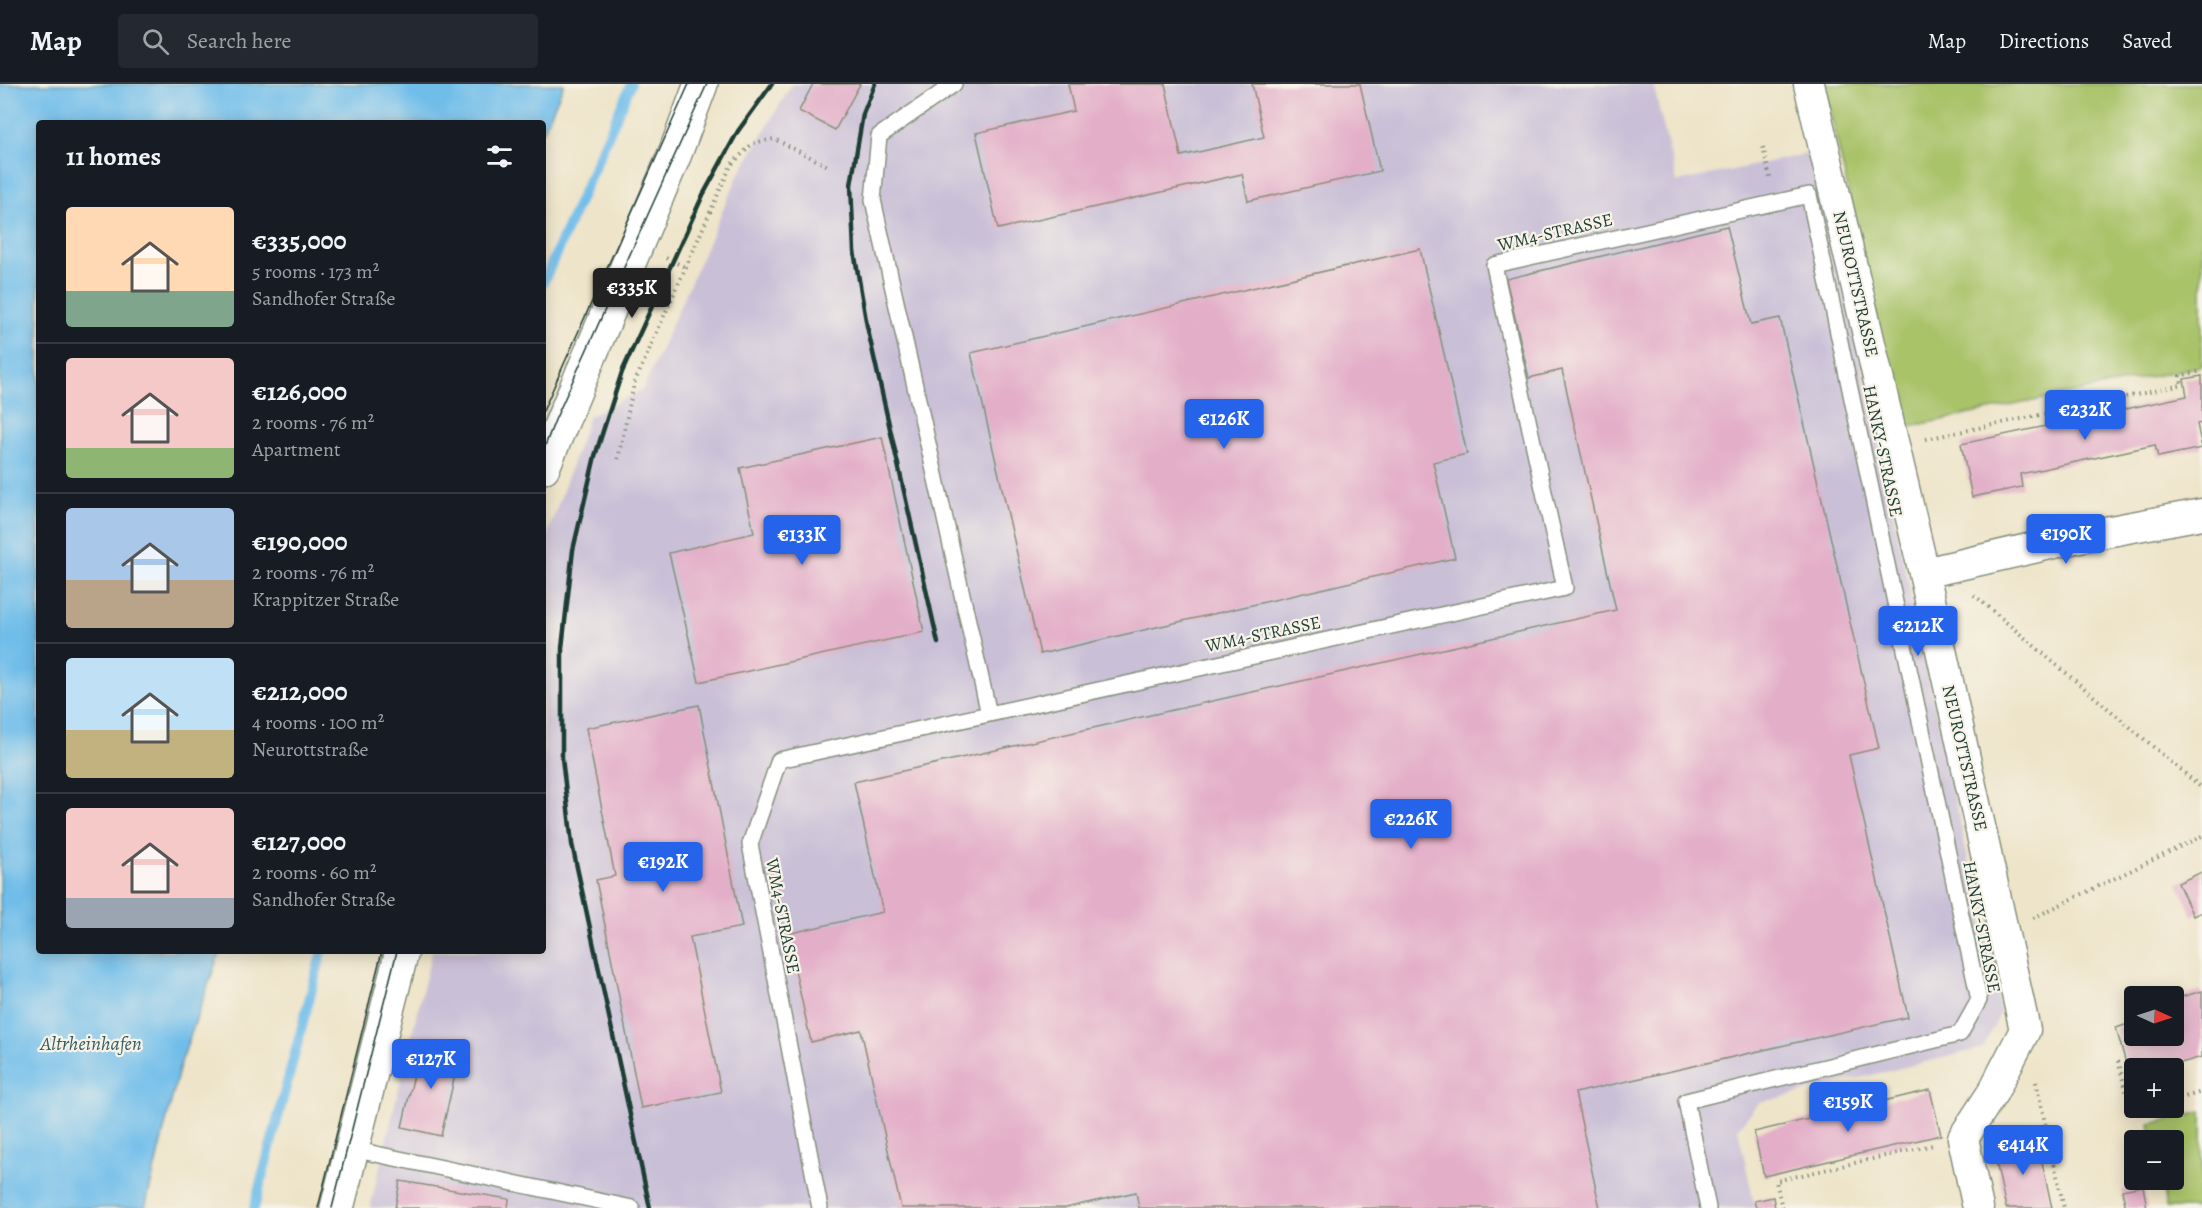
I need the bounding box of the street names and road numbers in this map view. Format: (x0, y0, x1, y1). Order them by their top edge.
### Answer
street label: WM4-STRASSE (1494, 207, 1615, 257)
street label: NEUROTTSTRASSE (1828, 209, 1884, 359)
street label: HANKY-STRASSE (1857, 383, 1909, 519)
street label: WM4-STRASSE (1202, 610, 1323, 658)
street label: NEUROTTSTRASSE (1937, 683, 1993, 833)
street label: WM4-STRASSE (760, 855, 806, 976)
street label: HANKY-STRASSE (1957, 859, 2007, 995)

